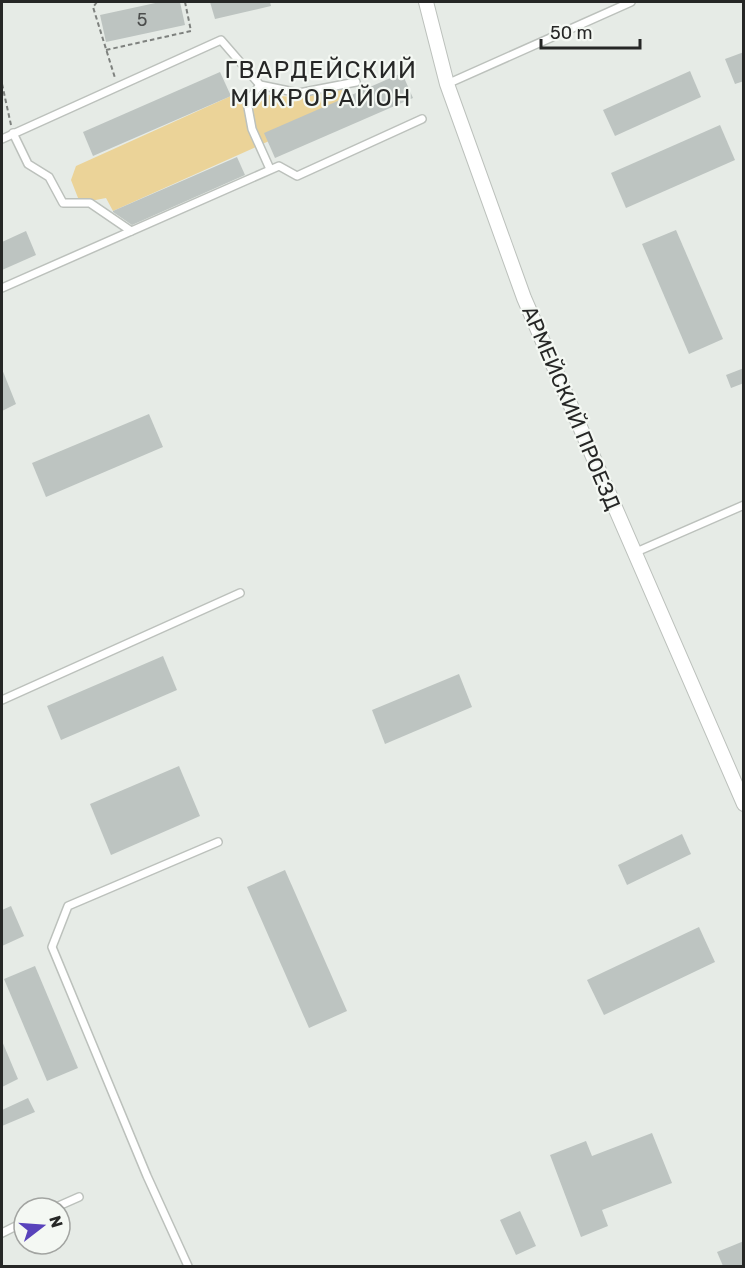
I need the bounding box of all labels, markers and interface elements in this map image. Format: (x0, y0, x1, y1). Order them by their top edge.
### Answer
house number: 5 (137, 9, 147, 31)
scale bar (541, 12, 640, 50)
text: 50 m (550, 22, 593, 44)
district label: ГВАРДЕЙСКИЙ МИКРОРАЙОН (225, 56, 417, 112)
street label: АРМЕЙСКИЙ ПРОЕЗД (517, 302, 626, 514)
north arrow (12, 1196, 72, 1256)
text: N (45, 1213, 67, 1230)

